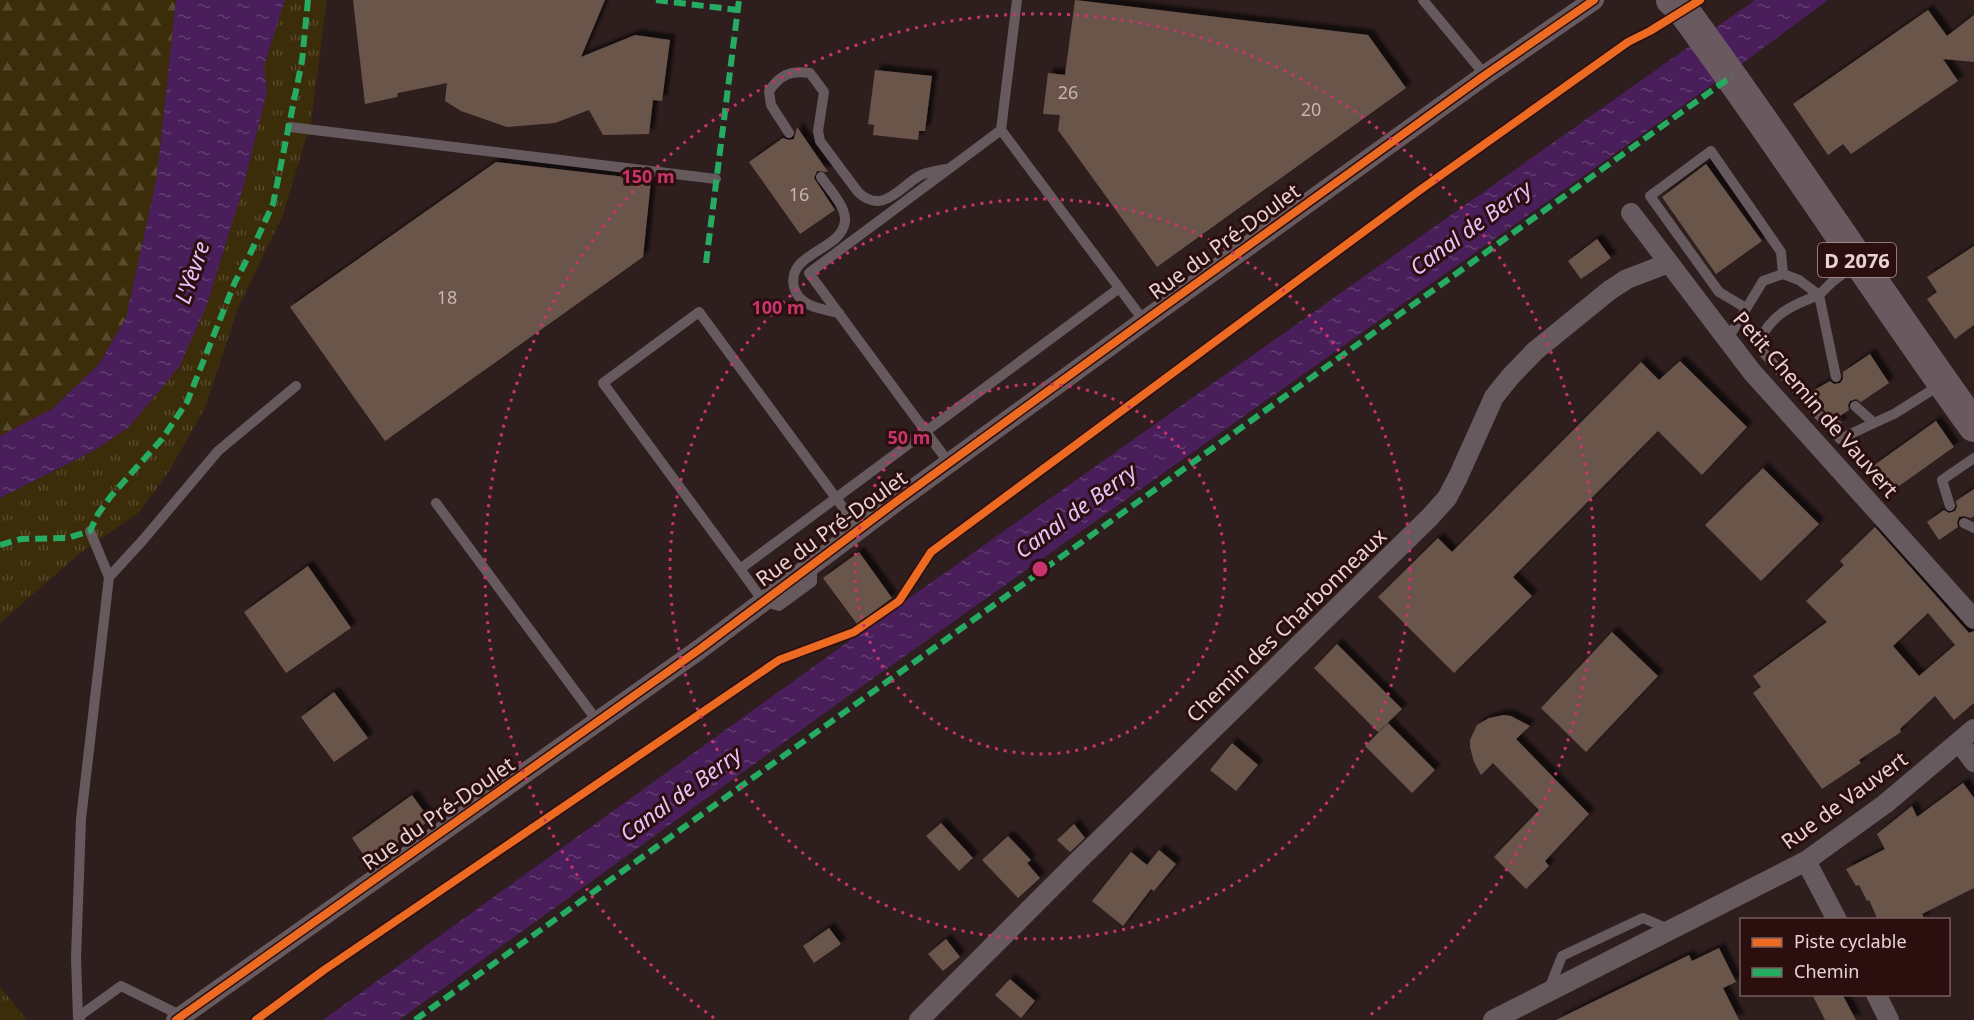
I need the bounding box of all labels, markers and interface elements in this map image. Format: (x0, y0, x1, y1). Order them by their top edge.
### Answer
house number: 26 (1058, 80, 1078, 104)
house number: 20 (1301, 97, 1321, 121)
text: 150 m (621, 164, 675, 188)
water label: Canal de Berry (1403, 172, 1538, 281)
street label: Rue du Pré-Doulet (1143, 176, 1305, 305)
house number: 16 (789, 182, 809, 206)
water label: L'Yèvre (166, 237, 216, 307)
road number: D 2076 (1818, 243, 1896, 277)
house number: 18 (437, 285, 457, 309)
text: 100 m (751, 295, 805, 319)
street label: Petit Chemin de Vauvert (1727, 305, 1905, 503)
text: 50 m (888, 425, 930, 449)
water label: Canal de Berry (1008, 455, 1143, 564)
street label: Rue du Pré-Doulet (750, 463, 912, 592)
street label: Chemin des Charbonneaux (1180, 522, 1392, 728)
centre of rings (1030, 559, 1050, 579)
water label: Canal de Berry (613, 738, 748, 847)
street label: Rue de Vauvert (1775, 745, 1913, 855)
street label: Rue du Pré-Doulet (356, 750, 520, 876)
legend (1740, 918, 1950, 996)
text: Piste cyclable (1794, 929, 1907, 953)
text: Chemin (1794, 959, 1859, 983)

